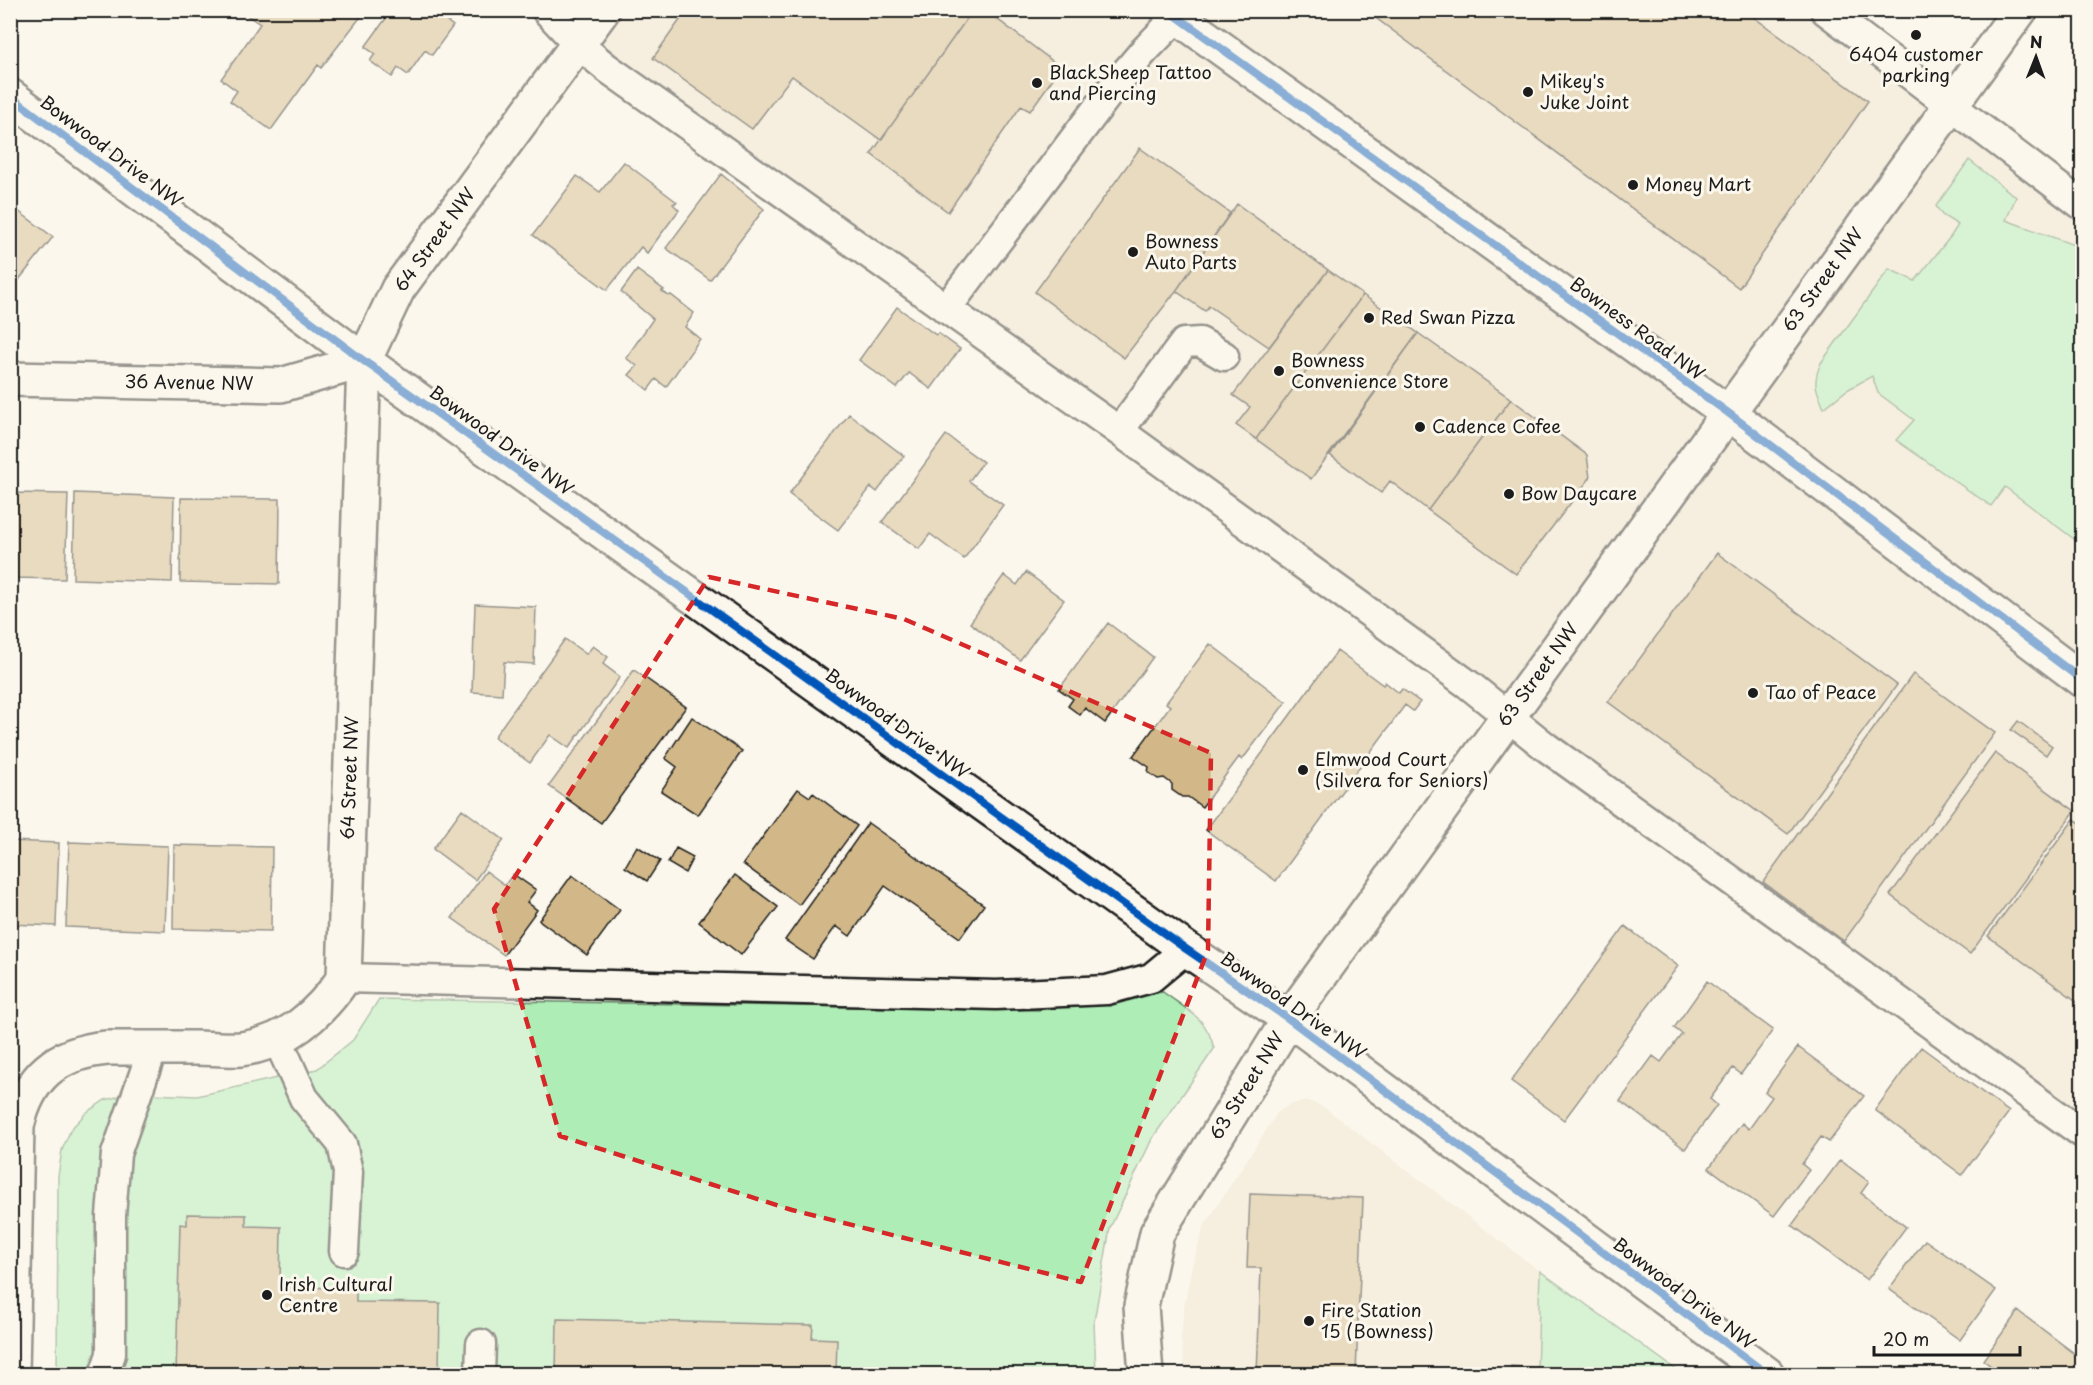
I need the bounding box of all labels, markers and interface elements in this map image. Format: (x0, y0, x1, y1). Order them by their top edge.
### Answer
north arrow (2006, 27, 2066, 87)
marker: 6404 customer parking (1909, 28, 1923, 42)
text: N (2030, 29, 2043, 53)
place label: 6404 customer parking (1849, 40, 1984, 88)
place label: BlackSheep Tattoo and Piercing (1049, 58, 1212, 106)
place label: Mikey's Juke Joint (1540, 67, 1629, 115)
marker: BlackSheep Tattoo and Piercing (1030, 76, 1044, 90)
marker: Mikey's Juke Joint (1521, 85, 1535, 99)
street label: Bowwood Drive NW (35, 88, 189, 214)
place label: Money Mart (1645, 170, 1751, 197)
marker: Money Mart (1626, 178, 1640, 192)
street label: 64 Street NW (387, 181, 481, 297)
street label: 63 Street NW (1775, 221, 1869, 337)
place label: Bowness Auto Parts (1145, 227, 1237, 275)
marker: Bowness Auto Parts (1126, 245, 1140, 259)
street label: Bowness Road NW (1565, 270, 1711, 386)
place label: Red Swan Pizza (1381, 303, 1516, 330)
marker: Red Swan Pizza (1362, 311, 1376, 325)
place label: Bowness Convenience Store (1291, 346, 1448, 394)
marker: Bowness Convenience Store (1272, 364, 1286, 378)
street label: 36 Avenue NW (124, 367, 254, 396)
street label: Bowwood Drive NW (424, 378, 580, 501)
place label: Cadence Cofee (1432, 412, 1561, 439)
marker: Cadence Cofee (1413, 420, 1427, 434)
place label: Bow Daycare (1521, 479, 1637, 506)
marker: Bow Daycare (1502, 487, 1516, 501)
street label: 63 Street NW (1490, 616, 1584, 732)
street label: Bowwood Drive NW (820, 661, 976, 784)
place label: Tao of Peace (1765, 678, 1877, 705)
marker: Tao of Peace (1746, 686, 1760, 700)
street label: 64 Street NW (333, 716, 364, 840)
place label: Elmwood Court (Silvera for Seniors) (1315, 745, 1489, 793)
marker: Elmwood Court (Silvera for Seniors) (1296, 763, 1310, 777)
street label: Bowwood Drive NW (1215, 944, 1372, 1065)
street label: 63 Street NW (1202, 1026, 1290, 1145)
street label: Bowwood Drive NW (1608, 1230, 1762, 1356)
place label: Irish Cultural Centre (279, 1270, 393, 1318)
marker: Irish Cultural Centre (260, 1288, 274, 1302)
place label: Fire Station 15 (Bowness) (1321, 1296, 1434, 1344)
marker: Fire Station 15 (Bowness) (1302, 1314, 1316, 1328)
scale bar (1874, 1319, 2020, 1357)
text: 20 m (1883, 1325, 1929, 1352)

